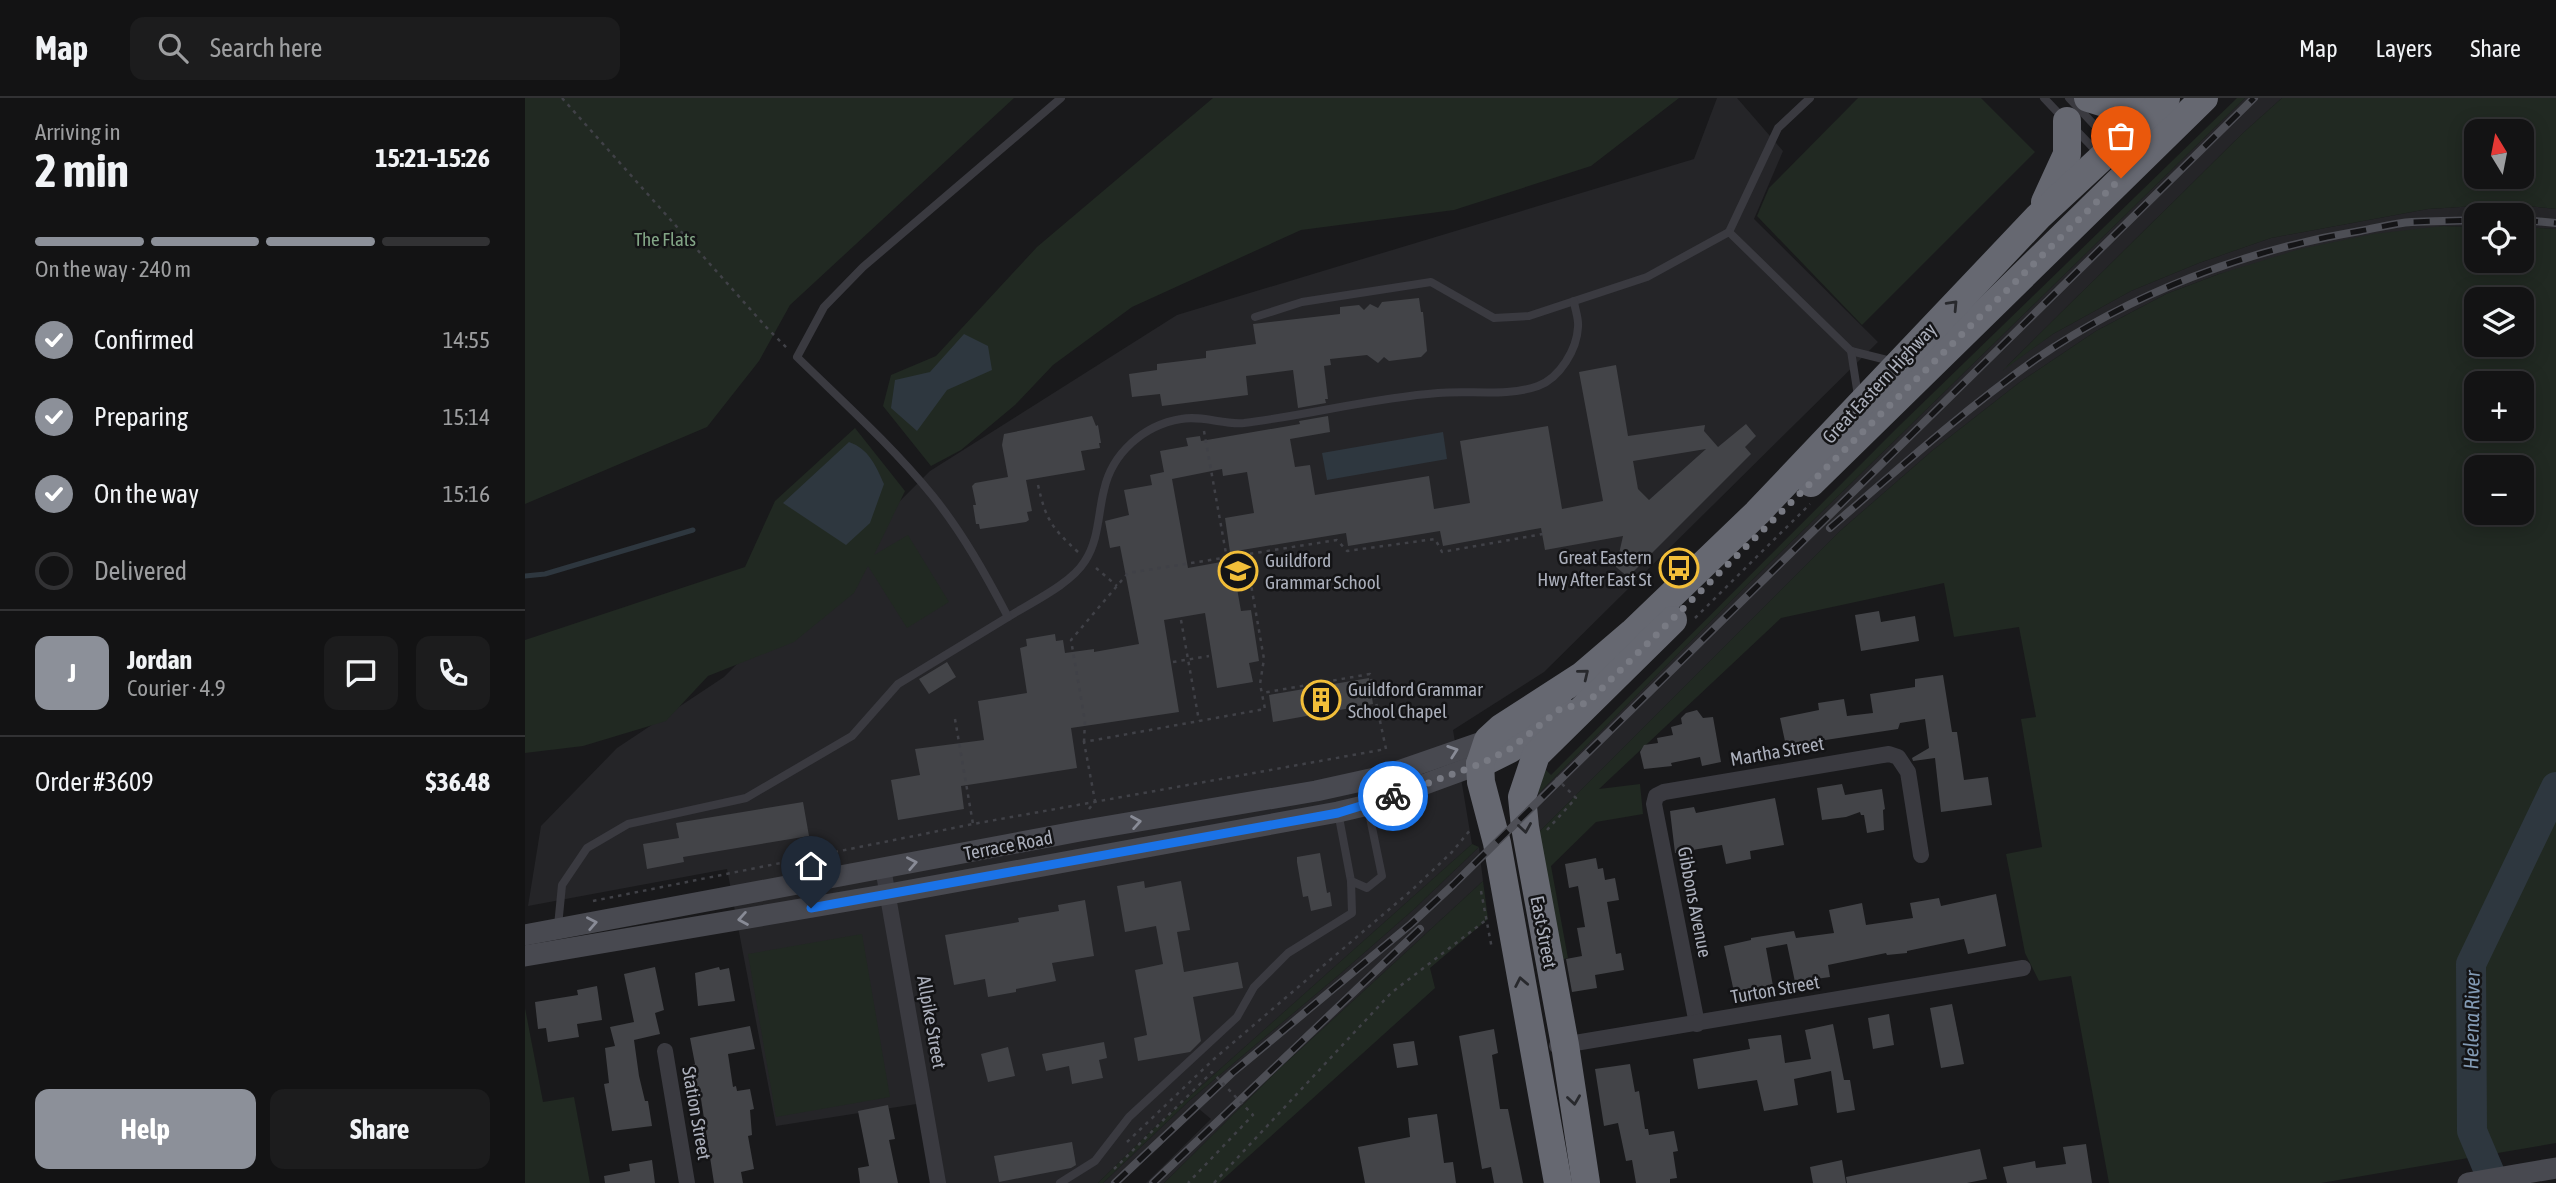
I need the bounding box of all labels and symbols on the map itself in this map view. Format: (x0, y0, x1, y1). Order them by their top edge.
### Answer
pin (2091, 106, 2151, 178)
north arrow (2464, 119, 2534, 189)
park label: The Flats (634, 228, 696, 250)
one-way arrow (1945, 300, 1958, 313)
street label: Great Eastern Highway (1817, 318, 1941, 448)
place label: Great Eastern Hwy After East St (1537, 546, 1652, 590)
bus stop icon: Great Eastern Hwy After East St (1658, 547, 1700, 589)
place label: Guildford Grammar School (1265, 549, 1381, 593)
school or university icon: Guildford Grammar School (1217, 550, 1259, 592)
one-way arrow (1576, 669, 1589, 682)
place label: Guildford Grammar School Chapel (1348, 678, 1483, 722)
building icon: Guildford Grammar School Chapel (1300, 679, 1342, 721)
street label: Martha Street (1728, 732, 1826, 770)
one-way arrow (1446, 746, 1458, 760)
courier (1358, 761, 1428, 831)
one-way arrow (1130, 815, 1142, 830)
one-way arrow (1517, 822, 1532, 834)
street label: Terrace Road (962, 826, 1054, 864)
pin (781, 836, 841, 908)
street label: Gibbons Avenue (1673, 845, 1717, 959)
one-way arrow (906, 856, 918, 871)
street label: East Street (1526, 894, 1562, 970)
one-way arrow (737, 911, 749, 926)
one-way arrow (586, 916, 598, 931)
street label: Turton Street (1729, 970, 1821, 1008)
water label: Helena River (2458, 970, 2484, 1070)
street label: Allpike Street (913, 974, 951, 1070)
one-way arrow (1515, 976, 1530, 988)
street label: Station Street (678, 1065, 716, 1161)
one-way arrow (1566, 1094, 1581, 1106)

